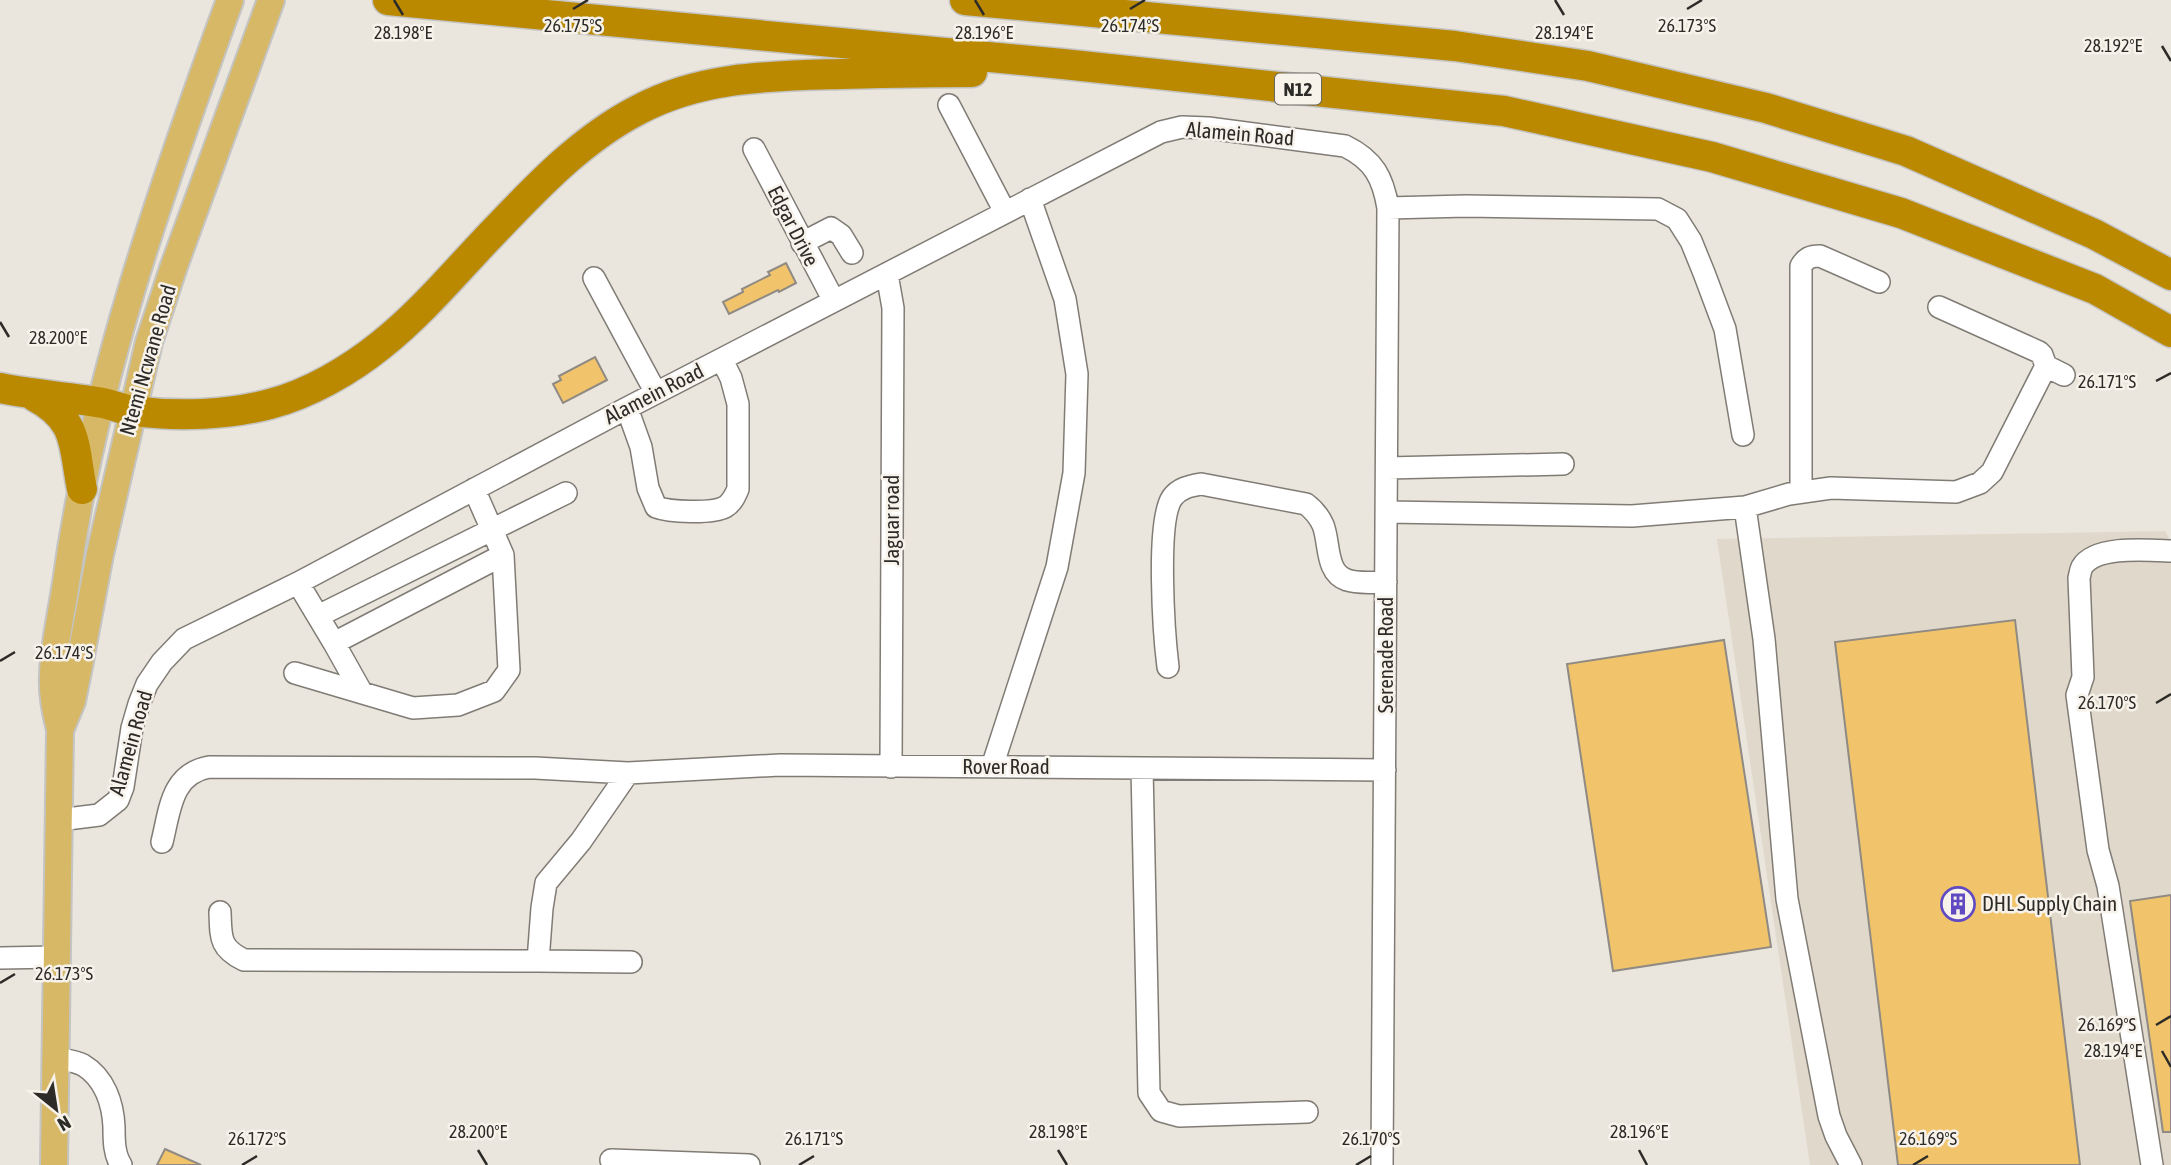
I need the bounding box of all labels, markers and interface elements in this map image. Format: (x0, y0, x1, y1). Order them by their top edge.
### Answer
text: 26.175°S (544, 15, 602, 36)
text: 26.174°S (1101, 15, 1159, 36)
text: 26.173°S (1658, 15, 1716, 36)
text: 28.198°E (374, 22, 432, 43)
text: 28.196°E (955, 22, 1013, 43)
text: 28.194°E (1535, 22, 1593, 43)
text: 28.192°E (2084, 35, 2142, 56)
road number: N12 (1275, 74, 1321, 104)
street label: Alamein Road (1185, 116, 1295, 150)
street label: Edgar Drive (763, 181, 824, 270)
street label: Ntemi Ncwane Road (114, 282, 180, 438)
text: 28.200°E (29, 327, 87, 348)
street label: Alamein Road (600, 358, 707, 428)
text: 26.171°S (2078, 371, 2136, 392)
street label: Jaguar road (879, 475, 903, 565)
street label: Serenade Road (1373, 597, 1397, 713)
text: 26.174°S (35, 642, 93, 663)
street label: Alamein Road (104, 687, 156, 798)
text: 26.170°S (2078, 692, 2136, 713)
street label: Rover Road (962, 754, 1050, 778)
building icon: DHL Supply Chain (1939, 885, 1977, 923)
place label: DHL Supply Chain (1982, 891, 2117, 915)
text: 26.173°S (35, 963, 93, 984)
text: 26.169°S (2078, 1014, 2136, 1035)
text: 28.194°E (2084, 1040, 2142, 1061)
north arrow (21, 1074, 91, 1144)
text: N (54, 1111, 75, 1136)
text: 28.200°E (449, 1121, 507, 1142)
text: 28.198°E (1029, 1121, 1087, 1142)
text: 28.196°E (1610, 1121, 1668, 1142)
text: 26.172°S (228, 1128, 286, 1149)
text: 26.171°S (785, 1128, 843, 1149)
text: 26.170°S (1342, 1128, 1400, 1149)
text: 26.169°S (1899, 1128, 1957, 1149)

